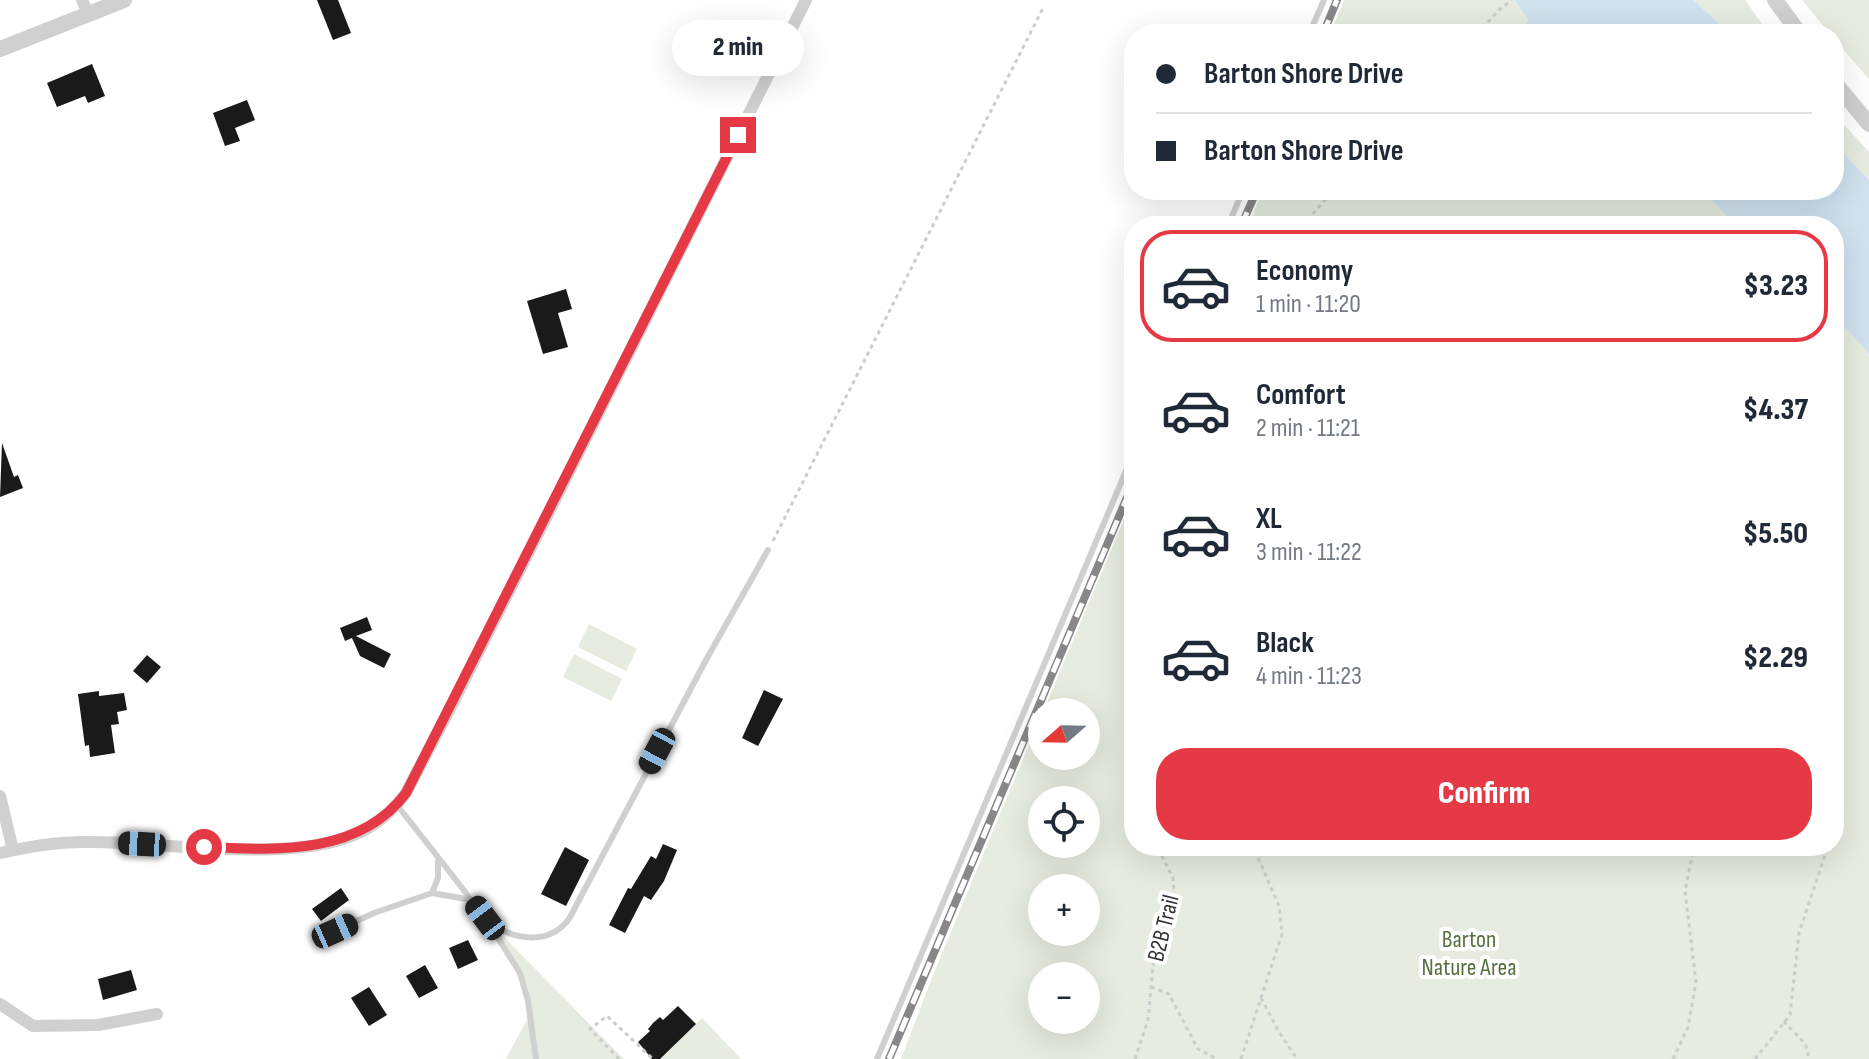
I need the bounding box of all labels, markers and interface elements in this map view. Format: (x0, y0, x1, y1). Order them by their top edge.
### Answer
callout: 2 min (672, 19, 804, 75)
text: 2 min (713, 32, 763, 63)
text: Barton Shore Drive (1204, 56, 1404, 92)
route end (720, 117, 756, 153)
text: Barton Shore Drive (1204, 133, 1404, 169)
icon: car (1160, 250, 1232, 322)
text: Economy (1256, 253, 1353, 289)
text: $3.23 (1744, 268, 1808, 304)
text: 1 min · 11:20 (1256, 289, 1361, 320)
icon: car (1160, 374, 1232, 446)
text: Comfort (1256, 377, 1346, 413)
text: $4.37 (1743, 392, 1808, 428)
text: 2 min · 11:21 (1256, 413, 1360, 444)
icon: car (1160, 498, 1232, 570)
text: XL (1256, 501, 1282, 537)
text: $5.50 (1743, 516, 1808, 552)
text: 3 min · 11:22 (1256, 537, 1362, 568)
icon: car (1160, 622, 1232, 694)
text: Black (1256, 625, 1314, 661)
text: $2.29 (1743, 640, 1808, 676)
text: 4 min · 11:23 (1256, 661, 1362, 692)
north arrow (1028, 698, 1100, 770)
map controls (1028, 698, 1100, 1034)
car (635, 724, 679, 778)
button: Confirm (1156, 748, 1812, 840)
button: locate (1028, 786, 1100, 858)
route start (186, 829, 222, 865)
car (117, 831, 167, 857)
button: + (1028, 874, 1100, 946)
car (461, 892, 509, 944)
street label: B2B Trail (1141, 892, 1186, 964)
car (308, 910, 362, 952)
park label: Barton Nature Area (1422, 925, 1516, 982)
button: − (1028, 962, 1100, 1034)

